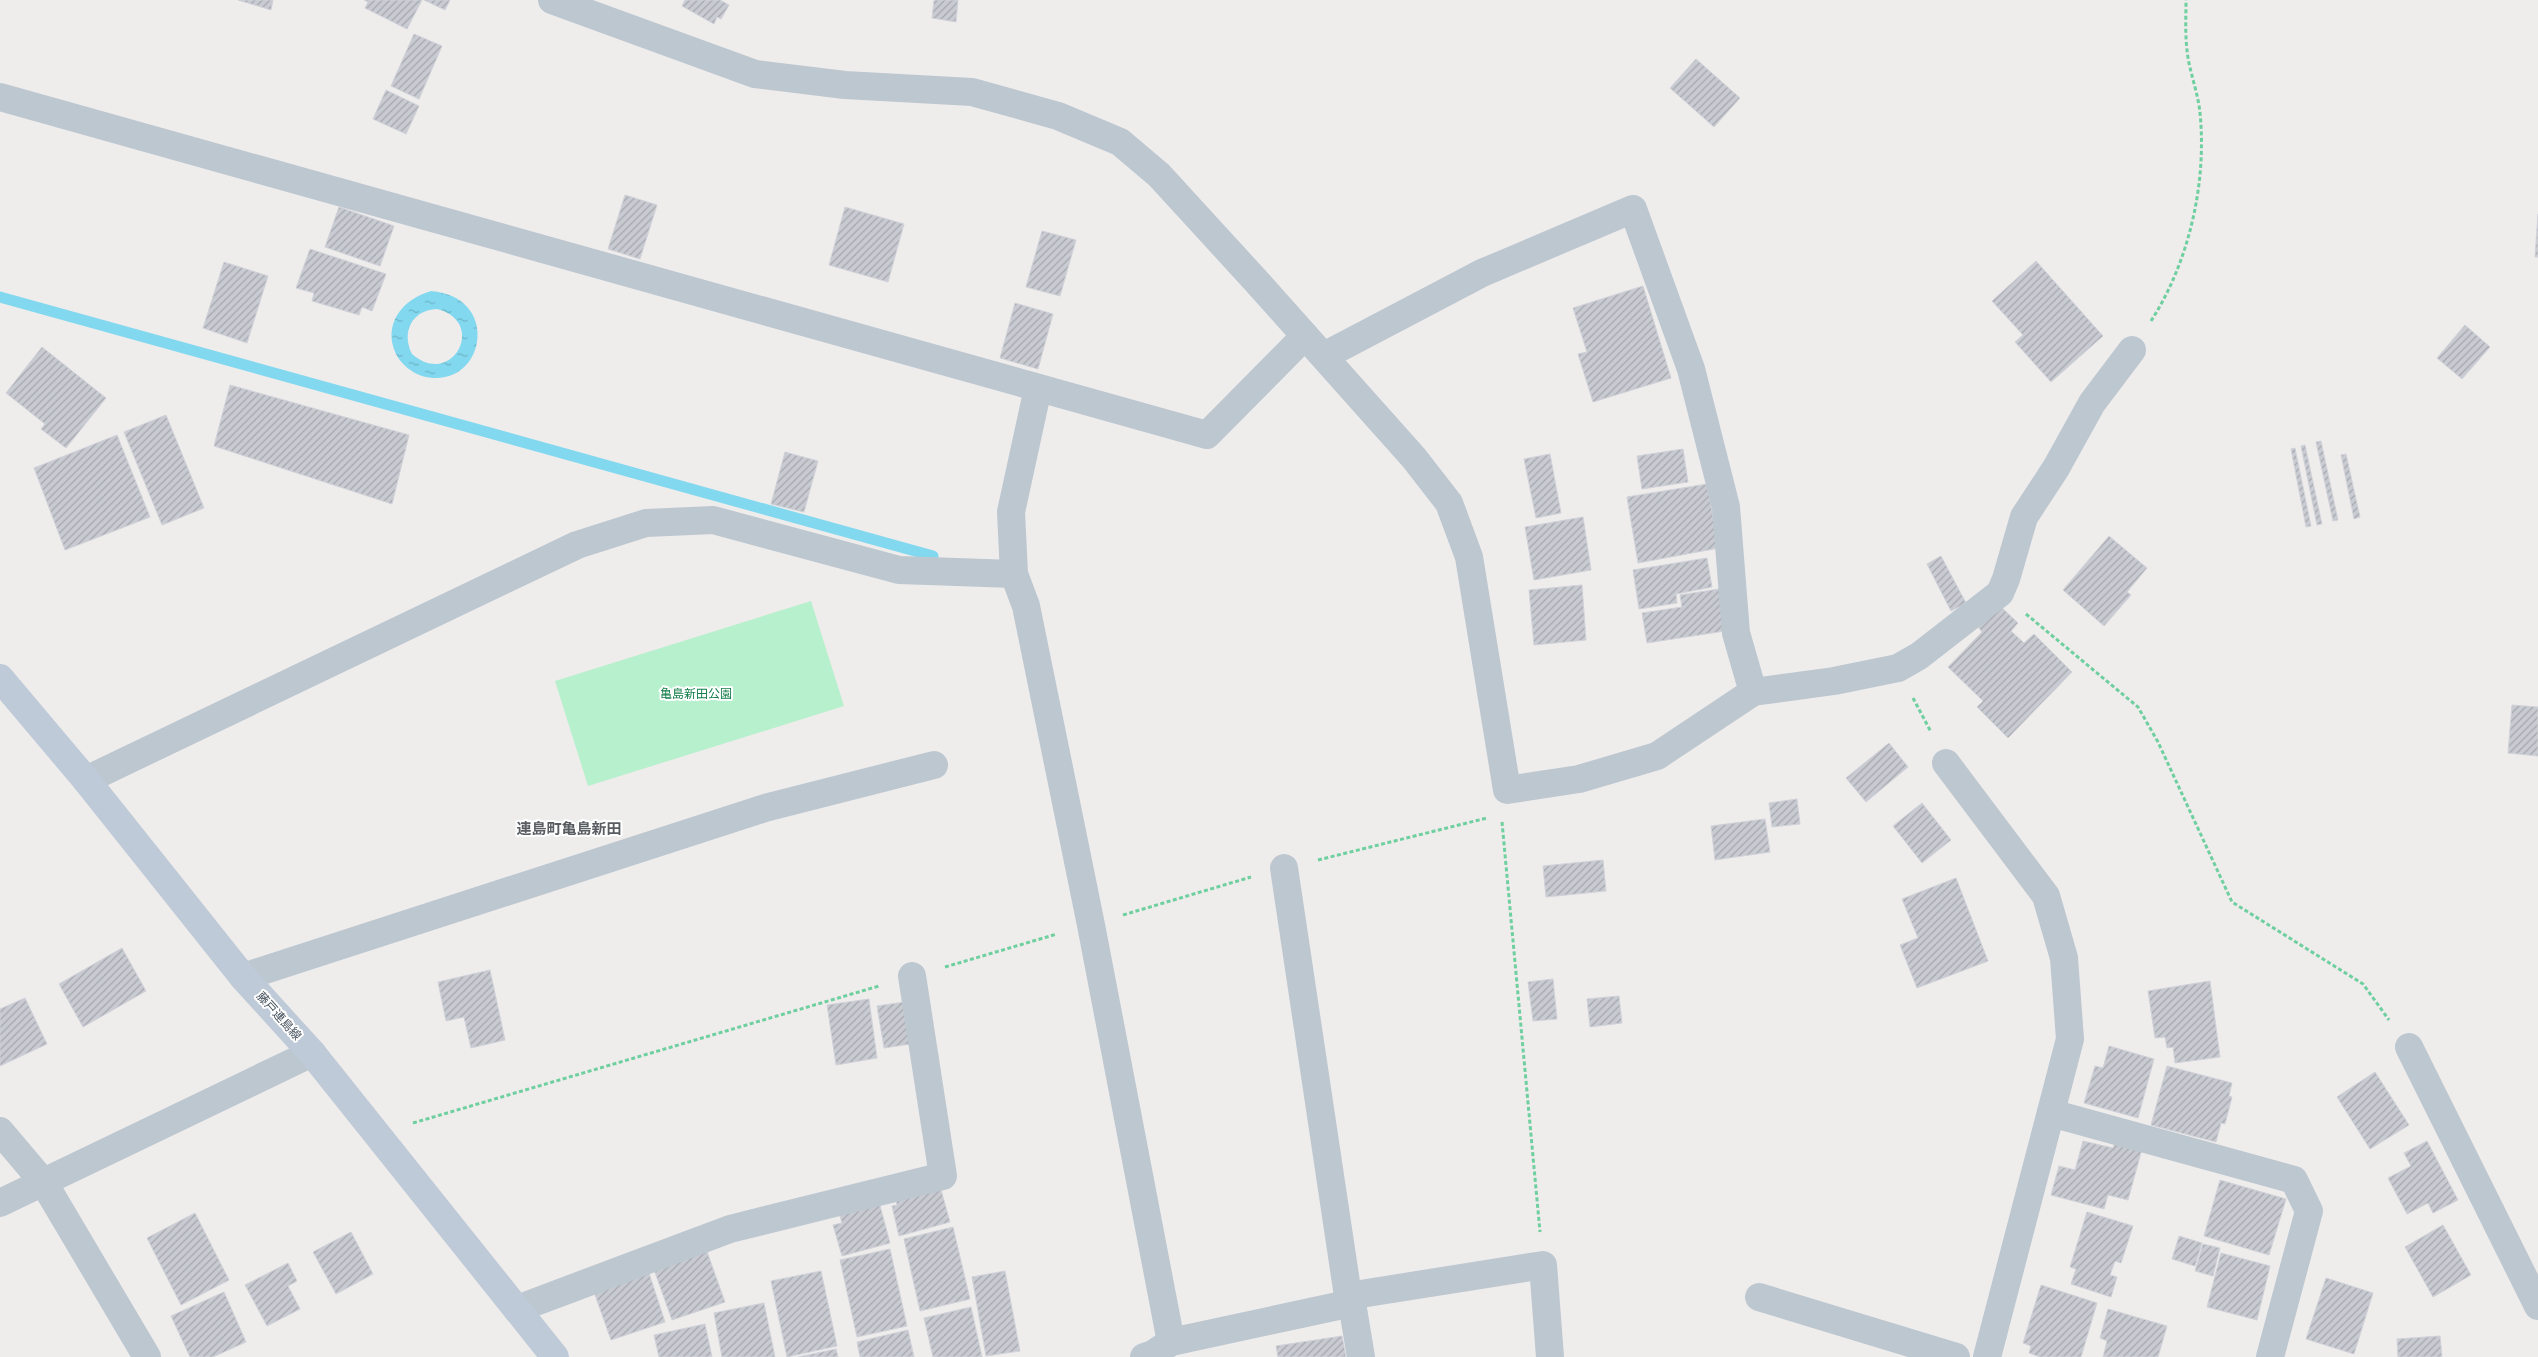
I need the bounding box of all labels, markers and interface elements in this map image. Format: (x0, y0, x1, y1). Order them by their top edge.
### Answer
park label: 亀島新田公園 (660, 685, 732, 702)
district label: 連島町亀島新田 (516, 818, 622, 839)
street label: 藤戸連島線 (253, 988, 306, 1044)

